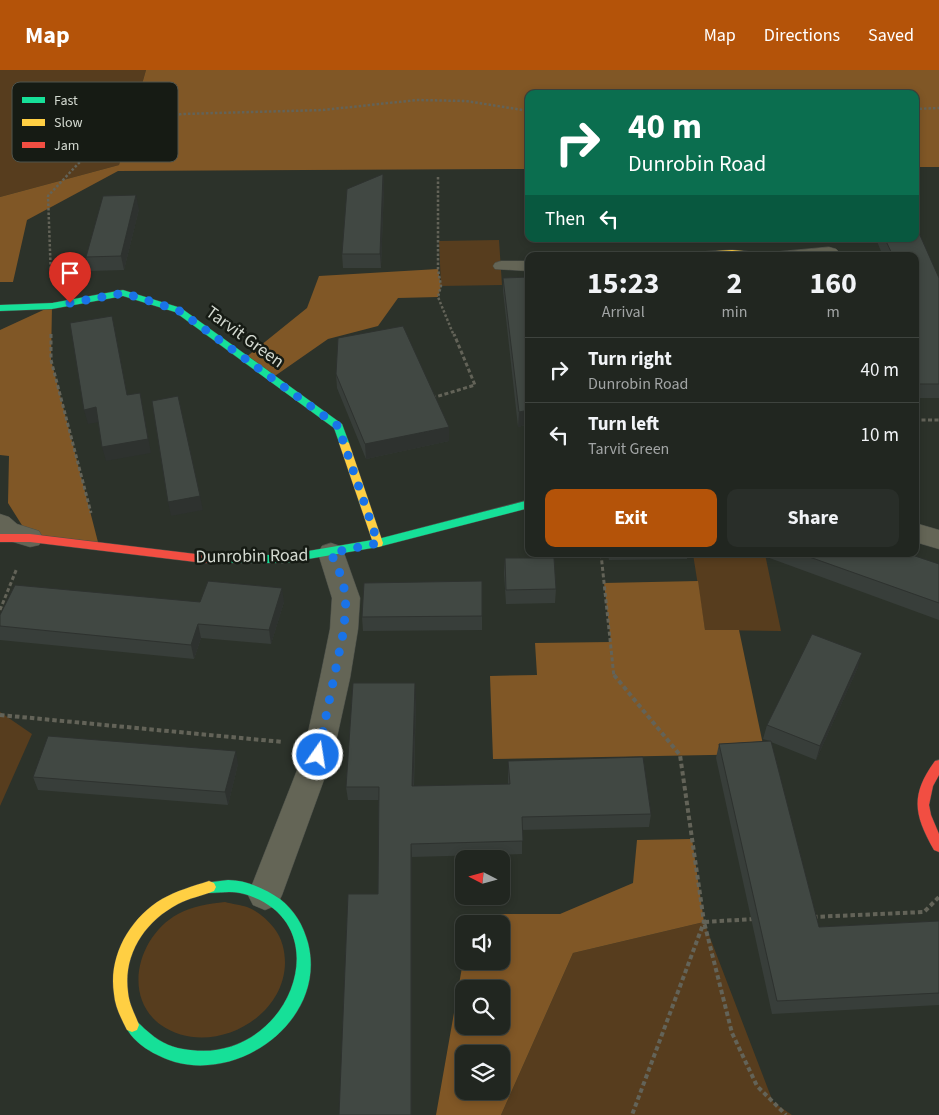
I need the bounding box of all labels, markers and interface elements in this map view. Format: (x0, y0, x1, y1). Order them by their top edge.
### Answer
text: Map (25, 18, 70, 53)
text: Map (704, 23, 736, 48)
text: Directions (764, 23, 840, 48)
text: Saved (868, 23, 914, 48)
legend (12, 82, 178, 162)
text: Fast (54, 91, 78, 111)
text: 40 m (628, 102, 702, 152)
icon: right (545, 110, 610, 175)
text: Slow (54, 113, 83, 133)
text: Jam (54, 136, 79, 156)
text: Dunrobin Road (628, 148, 766, 180)
icon: left (595, 205, 623, 233)
text: Then (545, 206, 585, 233)
pin (49, 252, 91, 303)
icon: arrive (56, 259, 84, 287)
text: 15:23 (587, 262, 659, 305)
text: 2 (726, 262, 742, 305)
text: 160 (809, 262, 857, 305)
street label: Tarvit Green (201, 300, 289, 374)
text: Arrival (602, 301, 645, 323)
text: min (721, 301, 747, 323)
text: m (827, 301, 840, 323)
text: Turn right (588, 346, 672, 373)
icon: right (545, 356, 573, 384)
text: 40 m (861, 357, 899, 384)
text: Dunrobin Road (588, 373, 688, 395)
text: Turn left (588, 411, 659, 438)
icon: left (545, 421, 573, 449)
text: 10 m (861, 422, 899, 449)
text: Tarvit Green (588, 438, 669, 460)
button: Exit (545, 489, 717, 547)
button: Share (727, 489, 899, 547)
street label: Dunrobin Road (195, 543, 309, 569)
position arrow (291, 728, 343, 780)
north arrow (455, 850, 510, 905)
map controls (455, 850, 510, 1100)
button: sound (455, 915, 510, 970)
button: search (455, 980, 510, 1035)
button: layers (455, 1045, 510, 1100)

